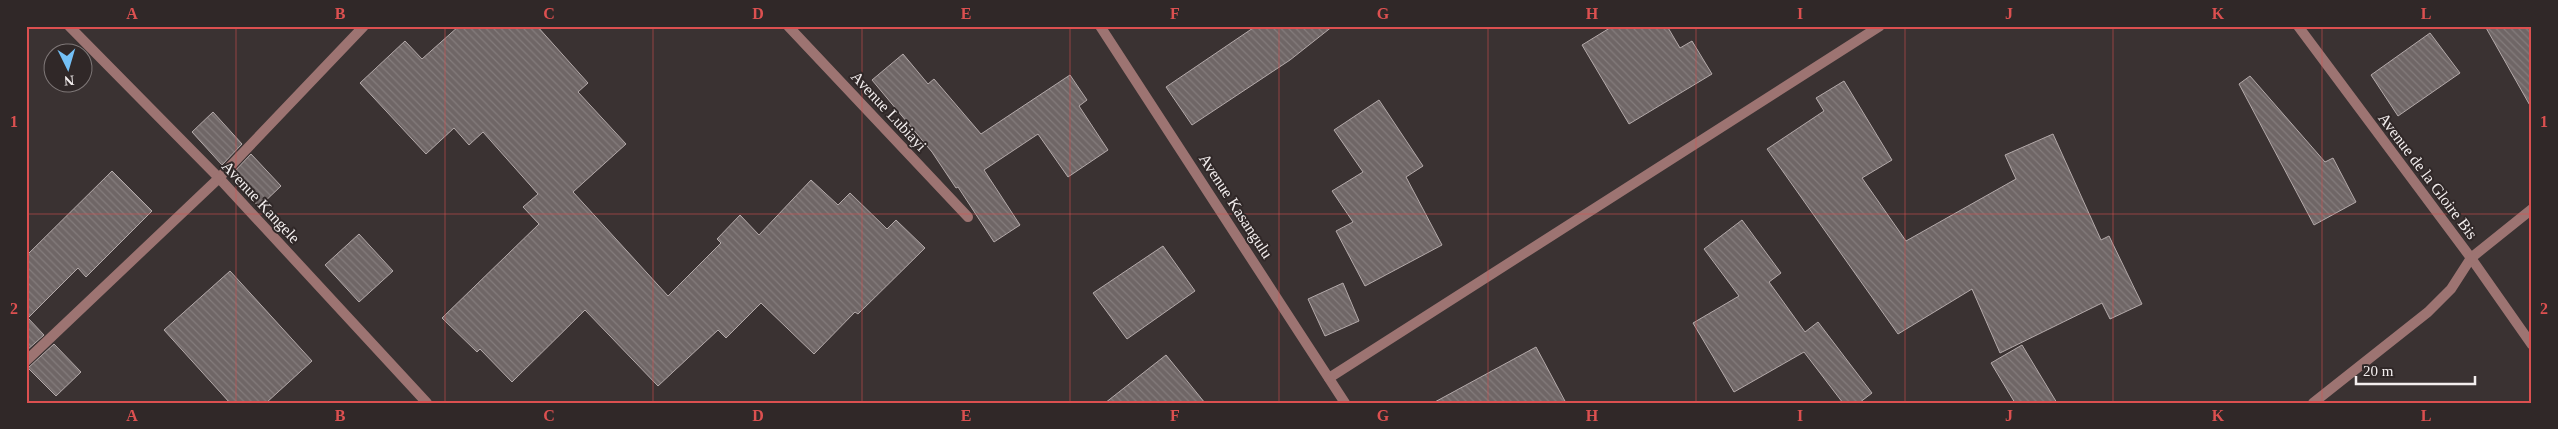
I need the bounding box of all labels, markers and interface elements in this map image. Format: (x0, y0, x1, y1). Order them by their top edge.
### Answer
text: A (126, 5, 138, 22)
text: B (335, 5, 346, 22)
text: C (543, 5, 555, 22)
text: D (752, 5, 764, 22)
text: E (961, 5, 971, 22)
text: F (1170, 5, 1180, 22)
text: G (1377, 5, 1390, 22)
text: H (1586, 5, 1599, 22)
text: I (1797, 5, 1803, 22)
text: J (2005, 5, 2013, 22)
text: K (2212, 5, 2225, 22)
text: L (2421, 5, 2431, 22)
north arrow (42, 42, 92, 92)
street label: Avenue Lubiayi (847, 68, 930, 155)
text: N (63, 73, 75, 88)
street label: Avenue de la Gloire Bis (2375, 110, 2481, 242)
text: 1 (10, 113, 18, 130)
text: 1 (2540, 113, 2548, 130)
street label: Avenue Kasangulu (1195, 151, 1276, 262)
street label: Avenue Kangele (218, 157, 303, 247)
text: 2 (10, 300, 18, 317)
text: 2 (2540, 300, 2548, 317)
scale bar (2356, 354, 2474, 386)
text: 20 m (2363, 363, 2394, 379)
text: A (126, 407, 138, 424)
text: B (335, 407, 346, 424)
text: C (543, 407, 555, 424)
text: D (752, 407, 764, 424)
text: E (961, 407, 971, 424)
text: F (1170, 407, 1180, 424)
text: G (1377, 407, 1390, 424)
text: H (1586, 407, 1599, 424)
text: I (1797, 407, 1803, 424)
text: J (2005, 407, 2013, 424)
text: K (2212, 407, 2225, 424)
text: L (2421, 407, 2431, 424)

